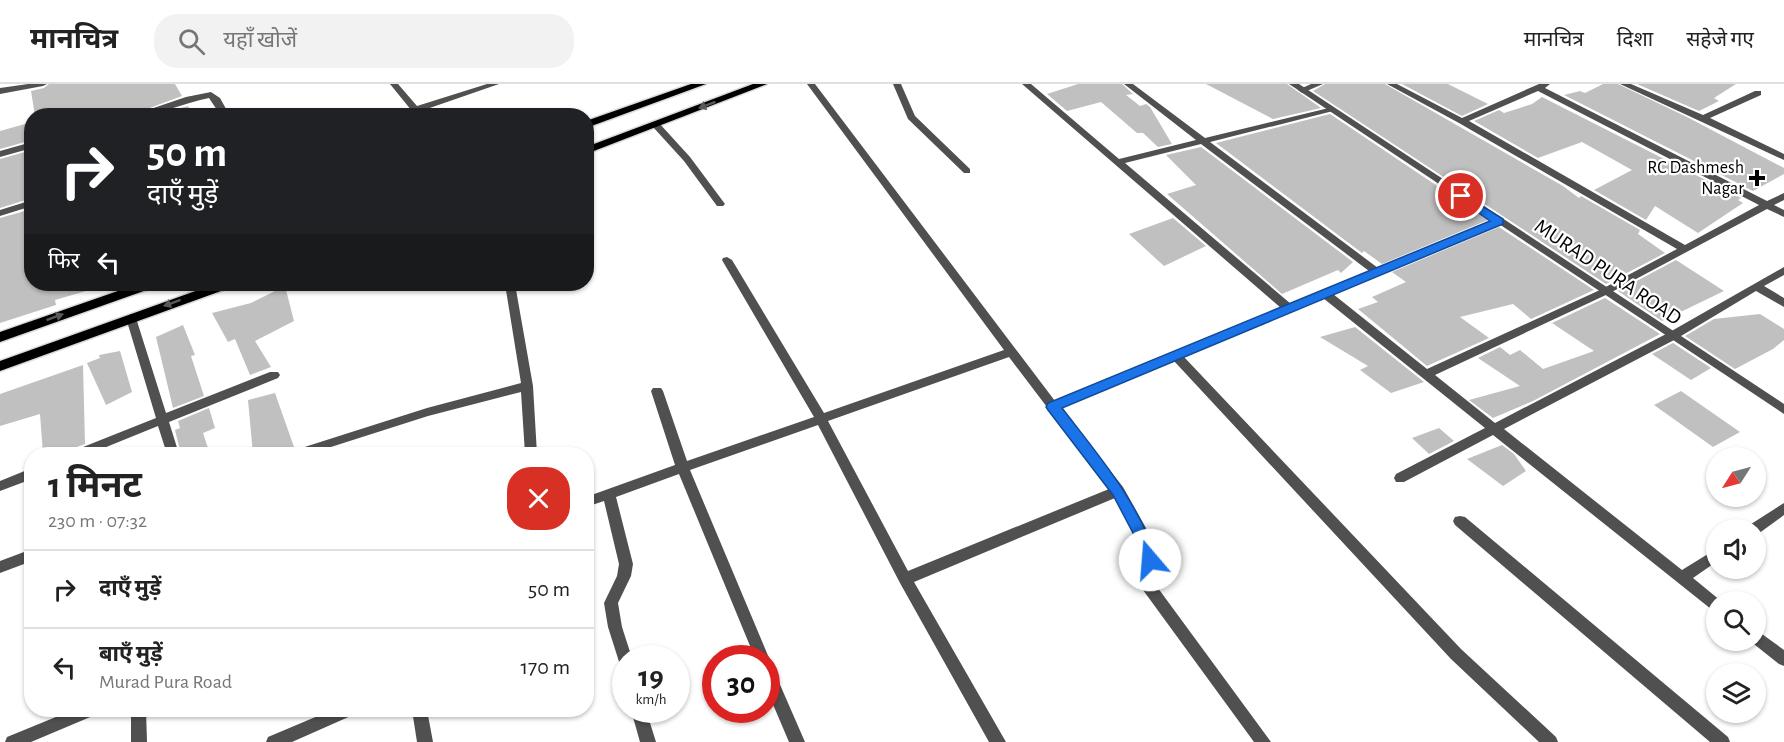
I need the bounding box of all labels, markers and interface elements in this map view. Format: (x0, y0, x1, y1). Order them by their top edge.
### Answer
search box (154, 14, 574, 68)
icon: search (175, 25, 208, 58)
text: मानचित्र (30, 26, 118, 54)
text: यहाँ खोजें (223, 29, 297, 51)
text: मानचित्र (1524, 29, 1584, 50)
text: दिशा (1617, 29, 1653, 50)
text: सहेजे गए (1686, 29, 1754, 50)
one-way arrow (698, 100, 716, 110)
icon: right (48, 132, 126, 210)
text: 50 m (147, 132, 227, 174)
place label: RC Dashmesh Nagar (1647, 159, 1744, 198)
marker: RC Dashmesh Nagar (1748, 169, 1766, 187)
pin (1435, 170, 1486, 221)
icon: arrive (1444, 179, 1477, 212)
text: दाएँ मुड़ें (147, 181, 218, 208)
street label: MURAD PURA ROAD (1531, 215, 1685, 329)
icon: left (92, 246, 125, 279)
text: फिर (48, 250, 80, 272)
one-way arrow (162, 299, 180, 309)
one-way arrow (46, 312, 64, 322)
north arrow (1706, 447, 1766, 507)
map controls (1706, 447, 1766, 723)
button: close (507, 467, 570, 530)
text: 1 मिनट (48, 468, 142, 504)
text: 230 m · 07:32 (48, 511, 147, 531)
button: sound (1706, 519, 1766, 579)
position arrow (1118, 528, 1182, 592)
icon: right (48, 573, 81, 606)
text: दाएँ मुड़ें (99, 577, 161, 599)
text: 50 m (528, 578, 570, 600)
button: search (1706, 591, 1766, 651)
text: बाएँ मुड़ें (99, 643, 163, 665)
speed limit sign: 30 (702, 645, 780, 723)
icon: left (48, 651, 81, 684)
text: 170 m (520, 656, 570, 678)
text: 19 (638, 662, 664, 692)
button: layers (1706, 663, 1766, 723)
text: Murad Pura Road (99, 672, 232, 692)
text: km/h (636, 692, 666, 707)

